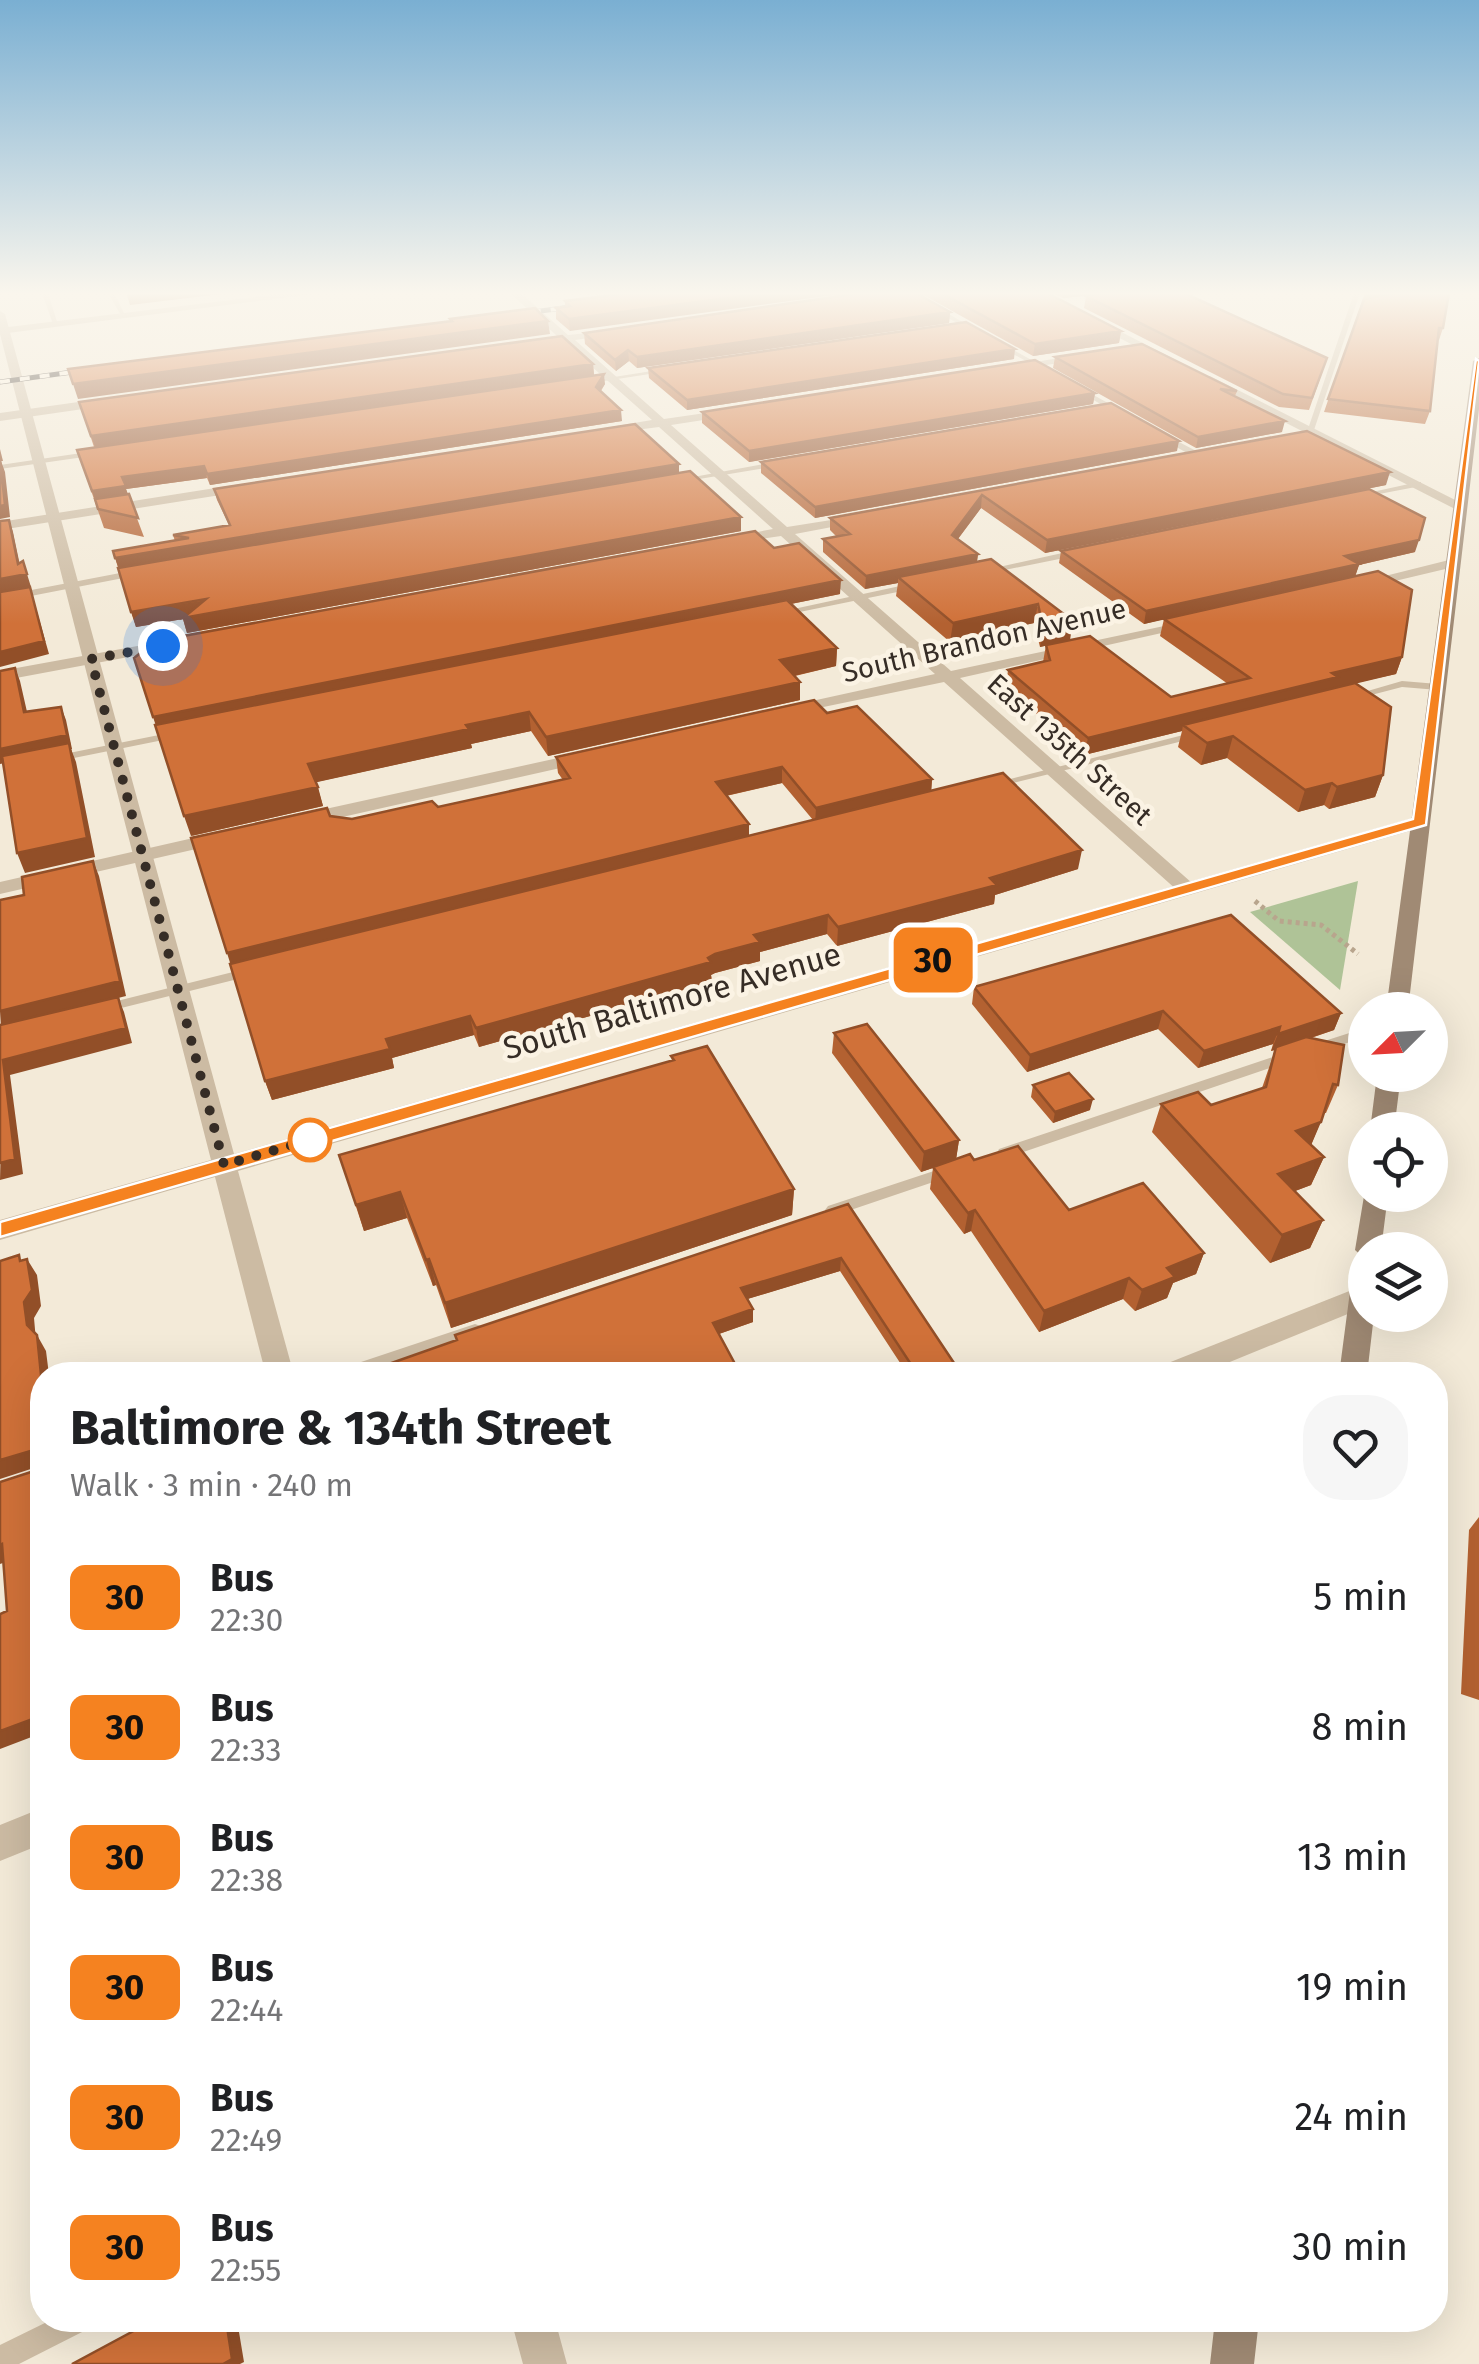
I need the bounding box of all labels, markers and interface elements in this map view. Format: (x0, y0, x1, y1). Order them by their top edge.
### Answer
street label: South Brandon Avenue (839, 592, 1129, 689)
your location (138, 621, 188, 671)
street label: East 135th Street (981, 667, 1159, 832)
line badge: 30 (888, 928, 978, 992)
street label: South Baltimore Avenue (499, 935, 845, 1067)
text: 30 (914, 939, 952, 981)
north arrow (1348, 992, 1448, 1092)
map controls (1348, 992, 1448, 1332)
button: locate (1348, 1112, 1448, 1212)
unlabelled marker (289, 1119, 331, 1161)
button: layers (1348, 1232, 1448, 1332)
button: heart (1303, 1395, 1408, 1500)
text: Baltimore & 134th Street (70, 1399, 611, 1457)
text: Walk · 3 min · 240 m (70, 1466, 353, 1504)
text: Bus (210, 1555, 274, 1601)
text: 5 min (1313, 1574, 1408, 1620)
text: 30 (106, 1576, 144, 1618)
text: 22:30 (210, 1601, 283, 1639)
text: Bus (210, 1685, 274, 1731)
text: 8 min (1311, 1704, 1408, 1750)
text: 30 (106, 1706, 144, 1748)
text: 22:33 (210, 1731, 282, 1769)
text: Bus (210, 1815, 274, 1861)
text: 13 min (1297, 1834, 1408, 1880)
text: 30 (106, 1836, 144, 1878)
text: 22:38 (210, 1861, 283, 1899)
text: Bus (210, 1945, 274, 1991)
text: 19 min (1296, 1964, 1408, 2010)
text: 30 (106, 1966, 144, 2008)
text: 22:44 (210, 1991, 283, 2029)
text: Bus (210, 2075, 274, 2121)
text: 24 min (1294, 2094, 1408, 2140)
text: 30 (106, 2096, 144, 2138)
text: 22:49 (210, 2121, 282, 2159)
text: Bus (210, 2205, 274, 2251)
text: 30 min (1292, 2224, 1408, 2270)
text: 30 (106, 2226, 144, 2268)
text: 22:55 (210, 2251, 281, 2289)

